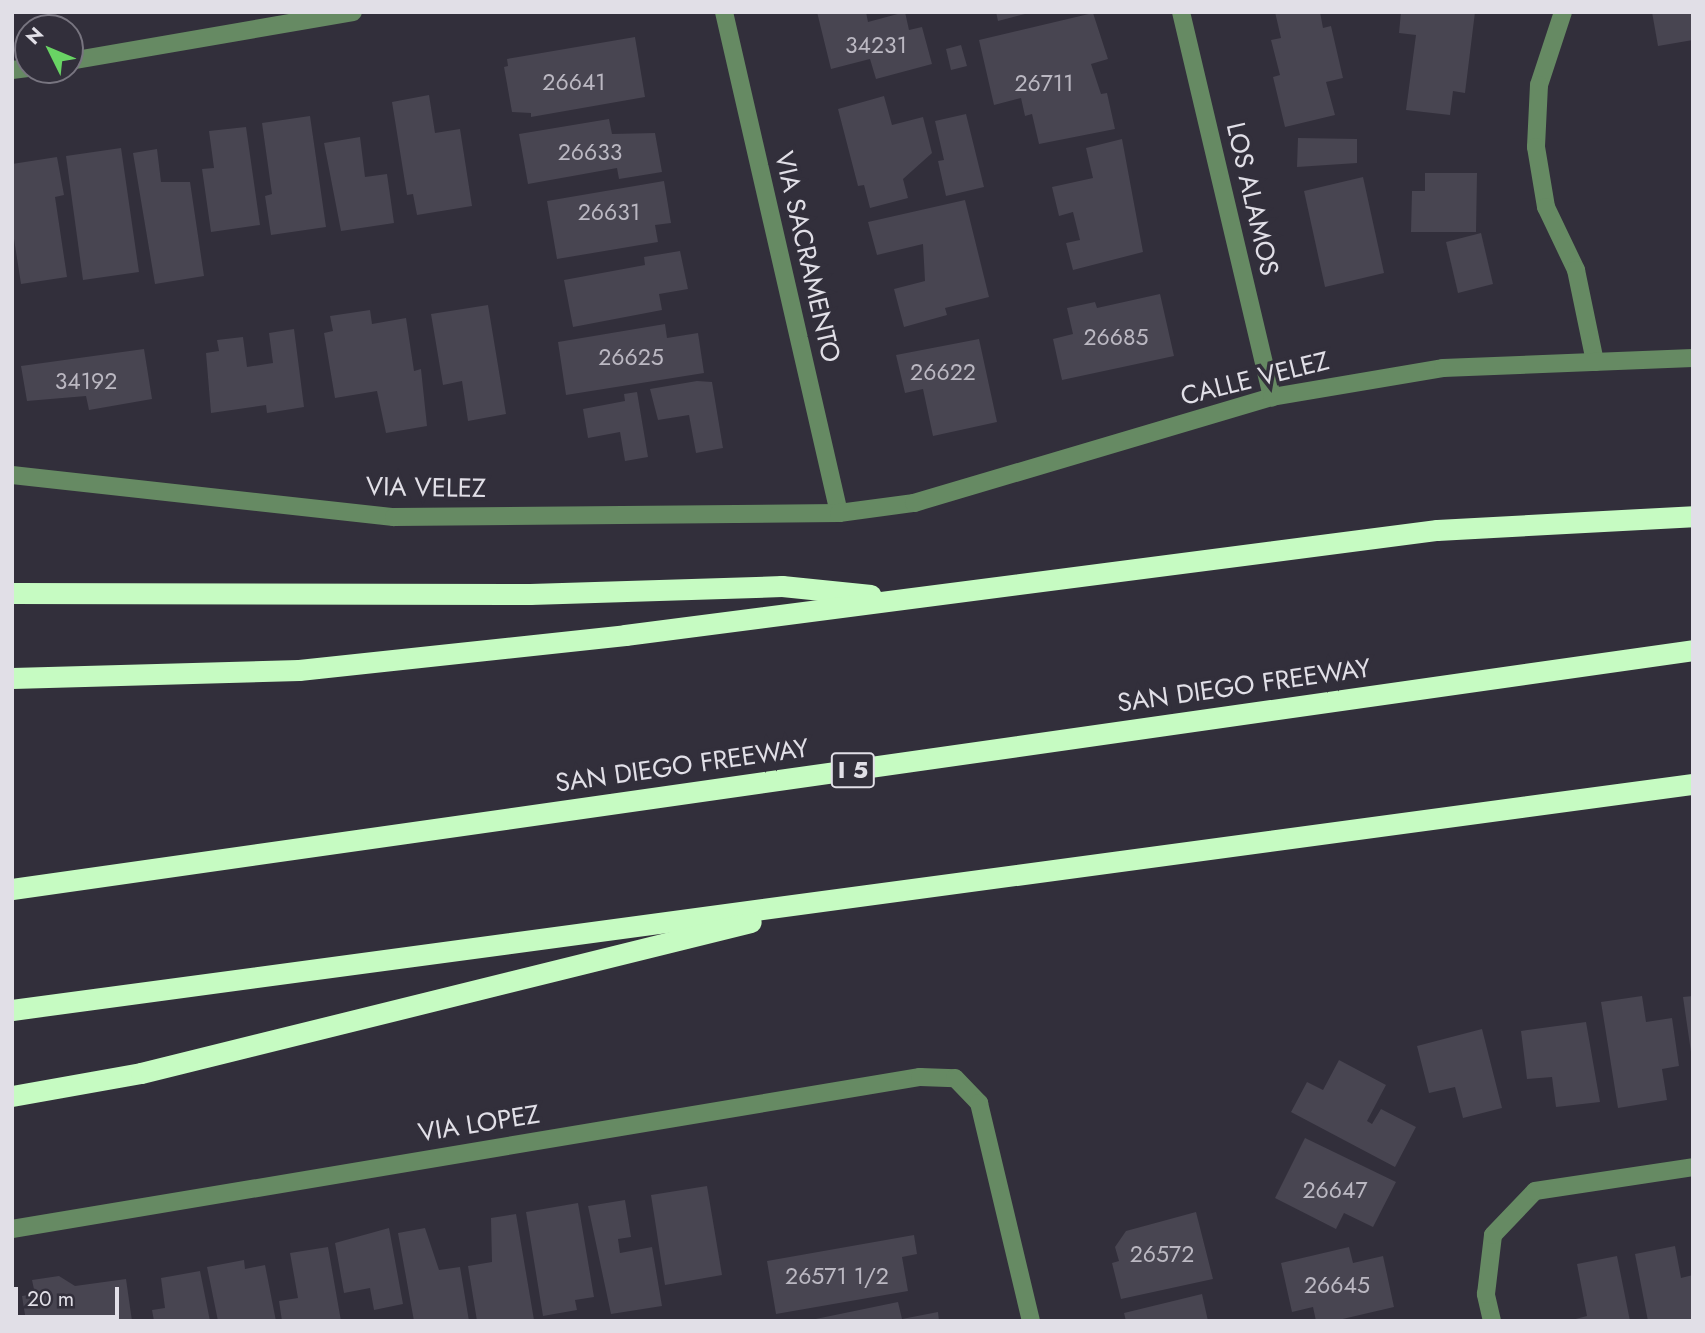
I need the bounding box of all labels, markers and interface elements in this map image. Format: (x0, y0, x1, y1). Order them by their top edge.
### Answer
north arrow (14, 14, 84, 84)
text: N (20, 21, 50, 50)
house number: 34231 (845, 31, 907, 59)
house number: 26641 (542, 68, 606, 96)
house number: 26711 (1014, 69, 1074, 97)
street label: LOS ALAMOS (1219, 119, 1285, 279)
house number: 26633 (558, 138, 622, 166)
street label: VIA SACRAMENTO (768, 149, 846, 365)
house number: 26631 (578, 198, 640, 226)
house number: 26685 (1083, 323, 1149, 351)
house number: 26625 (598, 343, 664, 371)
street label: CALLE VELEZ (1178, 346, 1332, 412)
house number: 26622 (910, 358, 976, 386)
house number: 34192 (55, 367, 117, 395)
street label: VIA VELEZ (366, 471, 486, 505)
street label: SAN DIEGO FREEWAY (1115, 653, 1373, 719)
street label: SAN DIEGO FREEWAY (553, 733, 811, 799)
road number: I 5 (830, 750, 876, 790)
street label: VIA LOPEZ (416, 1099, 542, 1149)
house number: 26647 (1302, 1176, 1368, 1204)
house number: 26572 (1130, 1240, 1194, 1268)
house number: 26571 1/2 (785, 1262, 889, 1290)
house number: 26645 (1304, 1271, 1370, 1299)
scale bar (18, 1274, 122, 1318)
text: 20 m (27, 1284, 74, 1314)

